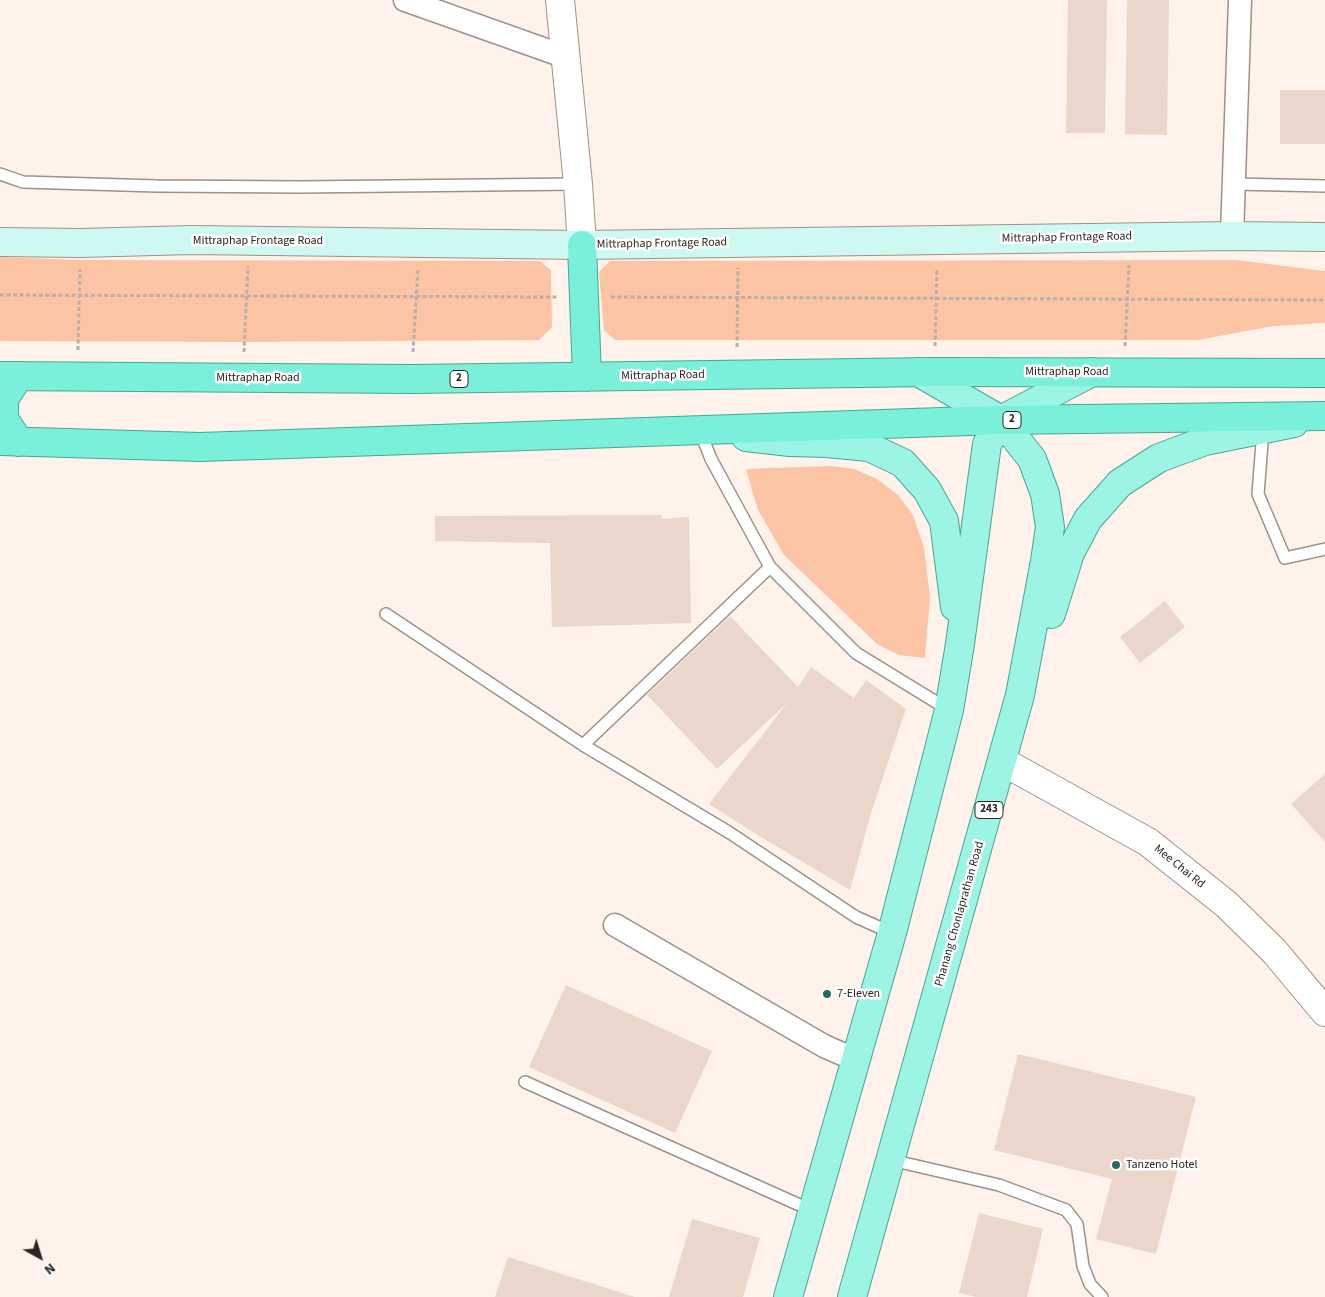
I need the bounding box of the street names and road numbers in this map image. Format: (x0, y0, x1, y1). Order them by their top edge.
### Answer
street label: Mittraphap Frontage Road (1002, 230, 1132, 246)
street label: Mittraphap Frontage Road (193, 234, 323, 248)
street label: Mittraphap Frontage Road (597, 236, 727, 252)
street label: Mittraphap Road (1025, 365, 1109, 379)
street label: Mittraphap Road (621, 368, 705, 384)
road number: 2 (450, 370, 468, 388)
street label: Mittraphap Road (216, 371, 300, 385)
road number: 2 (1003, 412, 1021, 428)
road number: 243 (975, 802, 1003, 818)
street label: Phanang Chonlaprathan Road (932, 840, 988, 988)
street label: Mee Chai Rd (1151, 842, 1207, 892)

